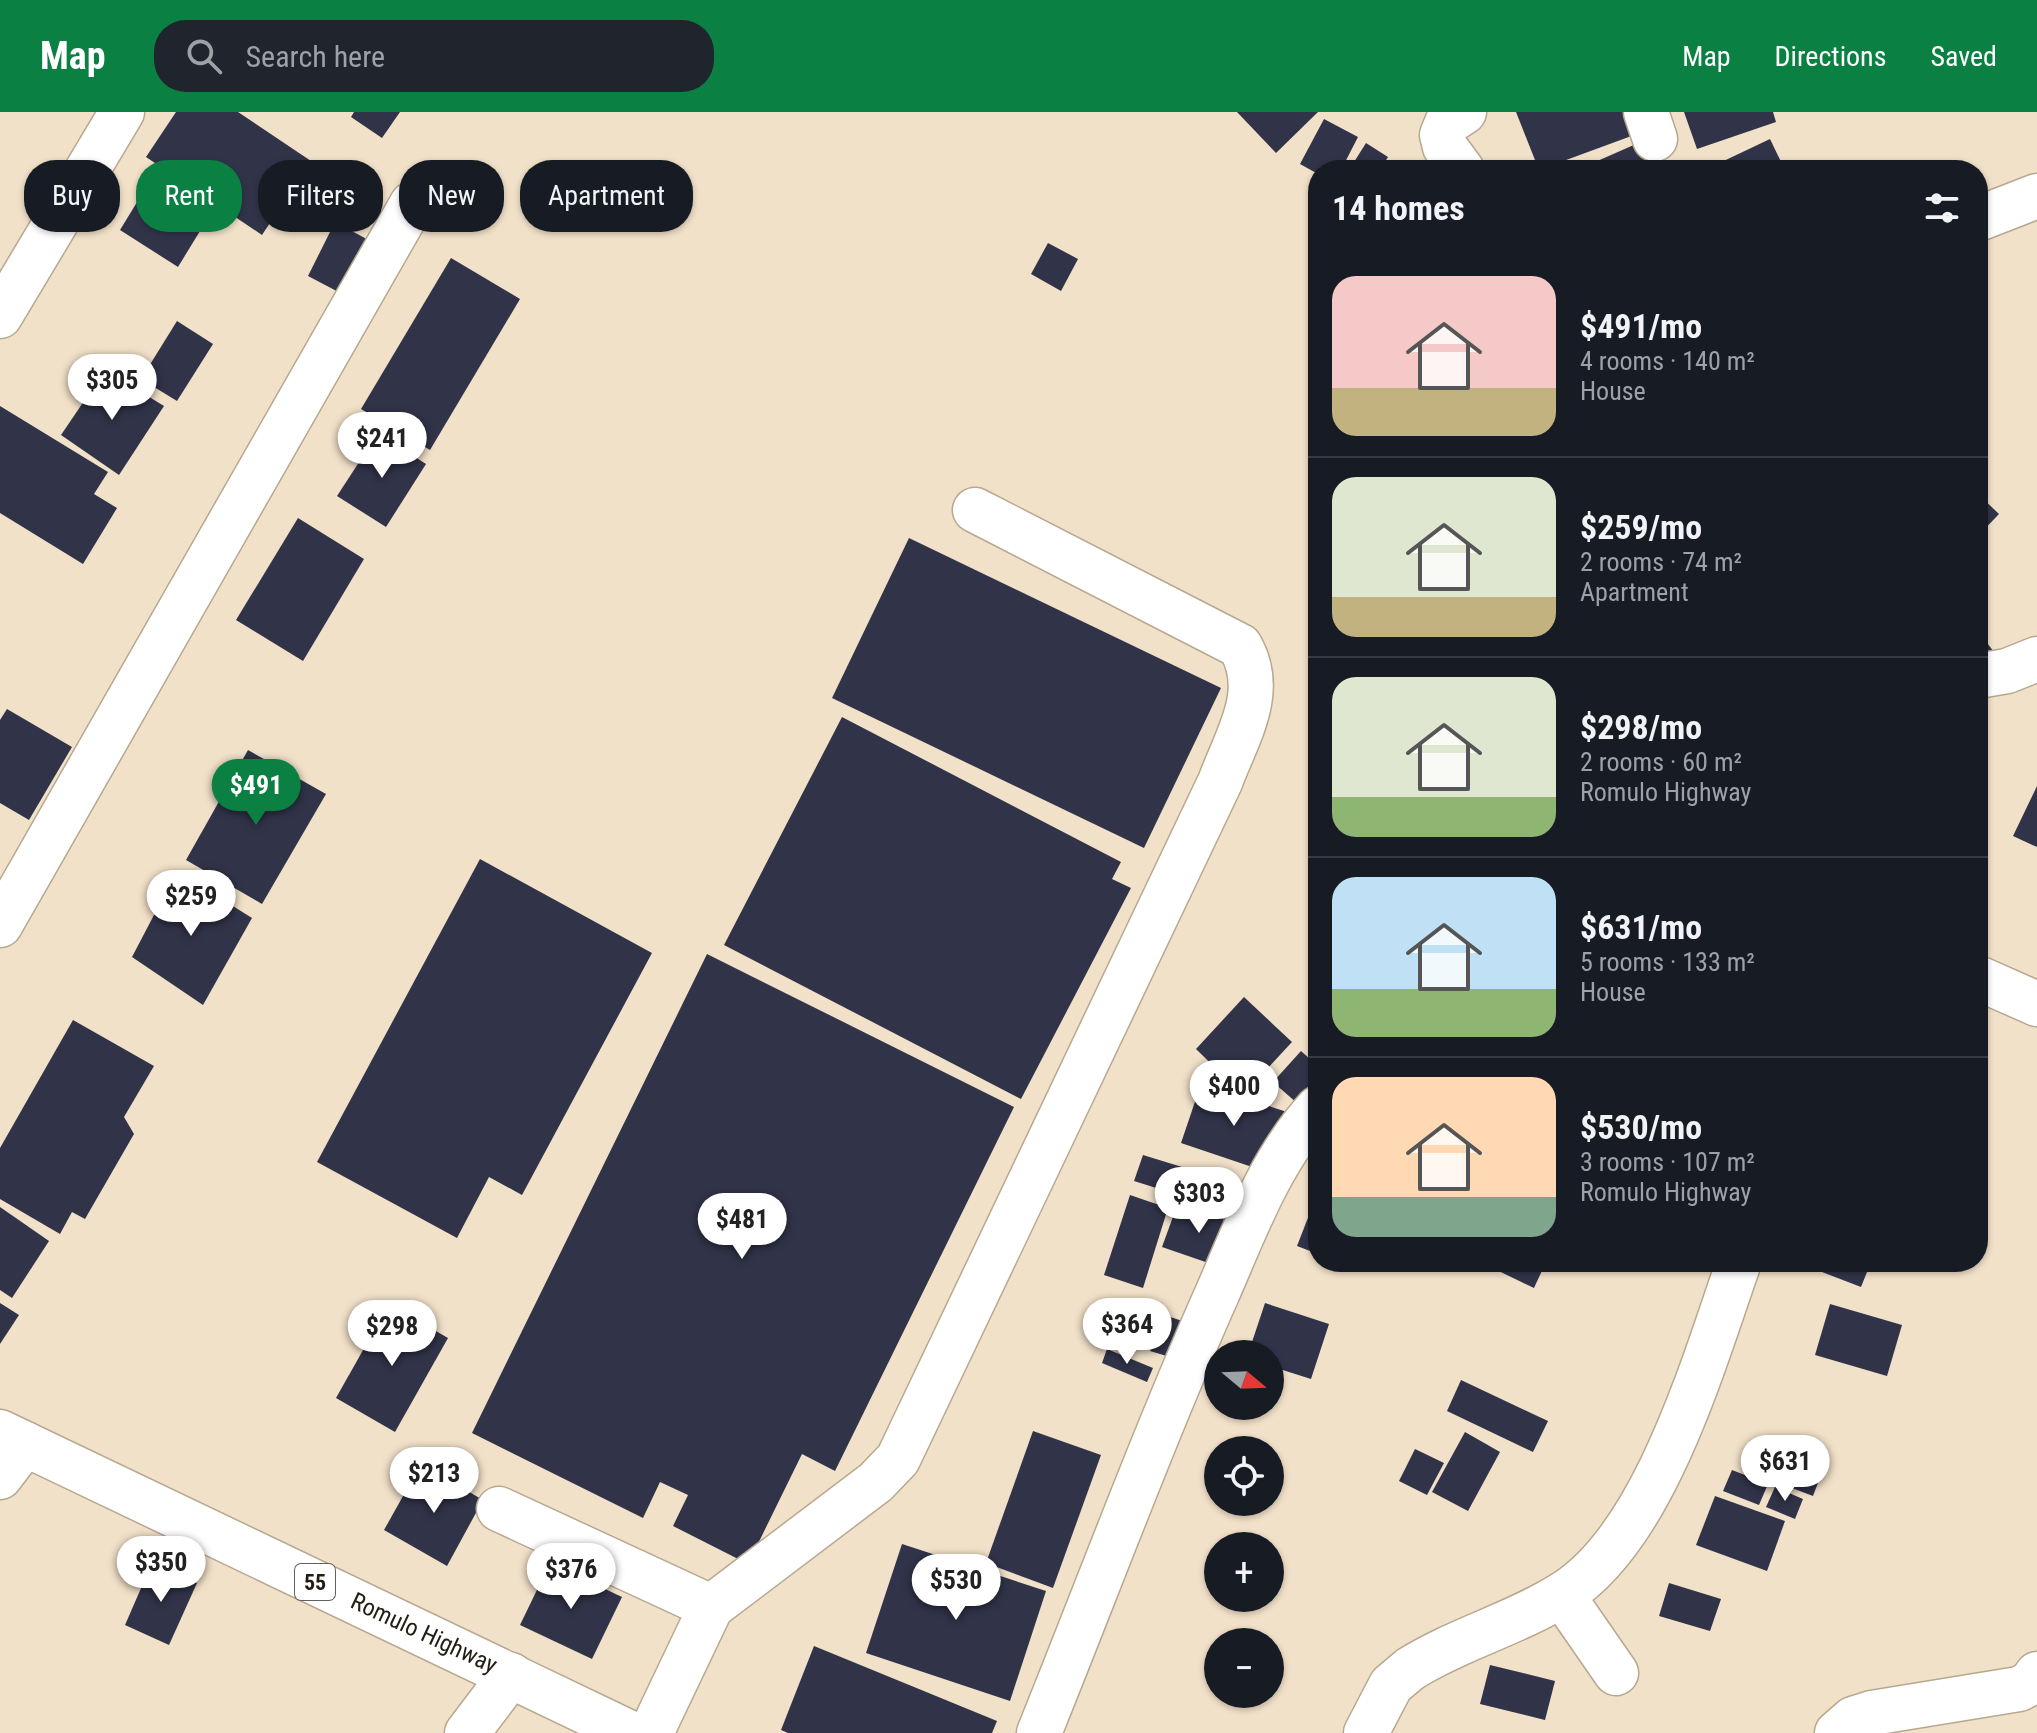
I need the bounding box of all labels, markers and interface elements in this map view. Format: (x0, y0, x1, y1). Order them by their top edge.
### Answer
search box (154, 20, 714, 92)
text: Map (40, 34, 106, 78)
icon: search (182, 34, 226, 78)
text: Search here (246, 39, 385, 74)
text: Map (1682, 40, 1731, 73)
text: Directions (1775, 40, 1886, 73)
text: Saved (1930, 40, 1997, 73)
chip: Buy (24, 160, 120, 232)
chip: Rent (136, 160, 242, 232)
chip: Filters (258, 160, 383, 232)
chip: New (399, 160, 504, 232)
chip: Apartment (520, 160, 693, 232)
icon: filters (1920, 186, 1964, 230)
text: 14 homes (1332, 188, 1465, 228)
text: $491/mo (1580, 306, 1702, 346)
icon: home (1396, 308, 1492, 404)
text: 4 rooms · 140 m² (1580, 346, 1755, 376)
pin: $305 (65, 354, 159, 422)
text: $305 (86, 365, 138, 395)
text: House (1580, 376, 1646, 406)
pin: $241 (335, 412, 429, 480)
text: $241 (356, 423, 408, 453)
text: $259/mo (1580, 507, 1702, 547)
icon: home (1396, 509, 1492, 605)
text: 2 rooms · 74 m² (1580, 547, 1742, 577)
text: Apartment (1580, 577, 1689, 607)
text: $298/mo (1580, 707, 1702, 747)
icon: home (1396, 709, 1492, 805)
text: 2 rooms · 60 m² (1580, 747, 1742, 777)
pin: $491 (209, 759, 303, 827)
text: $491 (230, 770, 282, 800)
text: Romulo Highway (1580, 777, 1751, 807)
pin: $259 (144, 870, 238, 938)
text: $259 (165, 881, 217, 911)
text: $631/mo (1580, 907, 1702, 947)
icon: home (1396, 909, 1492, 1005)
text: 5 rooms · 133 m² (1580, 947, 1755, 977)
text: House (1580, 977, 1646, 1007)
pin: $400 (1187, 1060, 1281, 1128)
text: $400 (1208, 1071, 1260, 1101)
text: $530/mo (1580, 1107, 1702, 1147)
icon: home (1396, 1109, 1492, 1205)
text: 3 rooms · 107 m² (1580, 1147, 1755, 1177)
pin: $303 (1152, 1167, 1246, 1235)
text: Romulo Highway (1580, 1177, 1751, 1207)
text: $303 (1173, 1178, 1225, 1208)
pin: $481 (695, 1193, 789, 1261)
text: $481 (716, 1204, 768, 1234)
pin: $364 (1080, 1298, 1174, 1366)
pin: $298 (345, 1300, 439, 1368)
text: $364 (1101, 1309, 1153, 1339)
text: $298 (366, 1311, 418, 1341)
north arrow (1204, 1340, 1284, 1420)
map controls (1204, 1340, 1284, 1708)
pin: $631 (1738, 1435, 1832, 1503)
button: locate (1204, 1436, 1284, 1516)
text: $631 (1759, 1446, 1811, 1476)
pin: $213 (387, 1447, 481, 1515)
text: $213 (408, 1458, 460, 1488)
button: + (1204, 1532, 1284, 1612)
pin: $350 (114, 1536, 208, 1604)
pin: $376 (524, 1543, 618, 1611)
text: $350 (135, 1547, 187, 1577)
text: $376 (545, 1554, 597, 1584)
pin: $530 (909, 1554, 1003, 1622)
road number: 55 (295, 1564, 335, 1600)
text: $530 (930, 1565, 982, 1595)
street label: Romulo Highway (346, 1587, 502, 1679)
button: − (1204, 1628, 1284, 1708)

